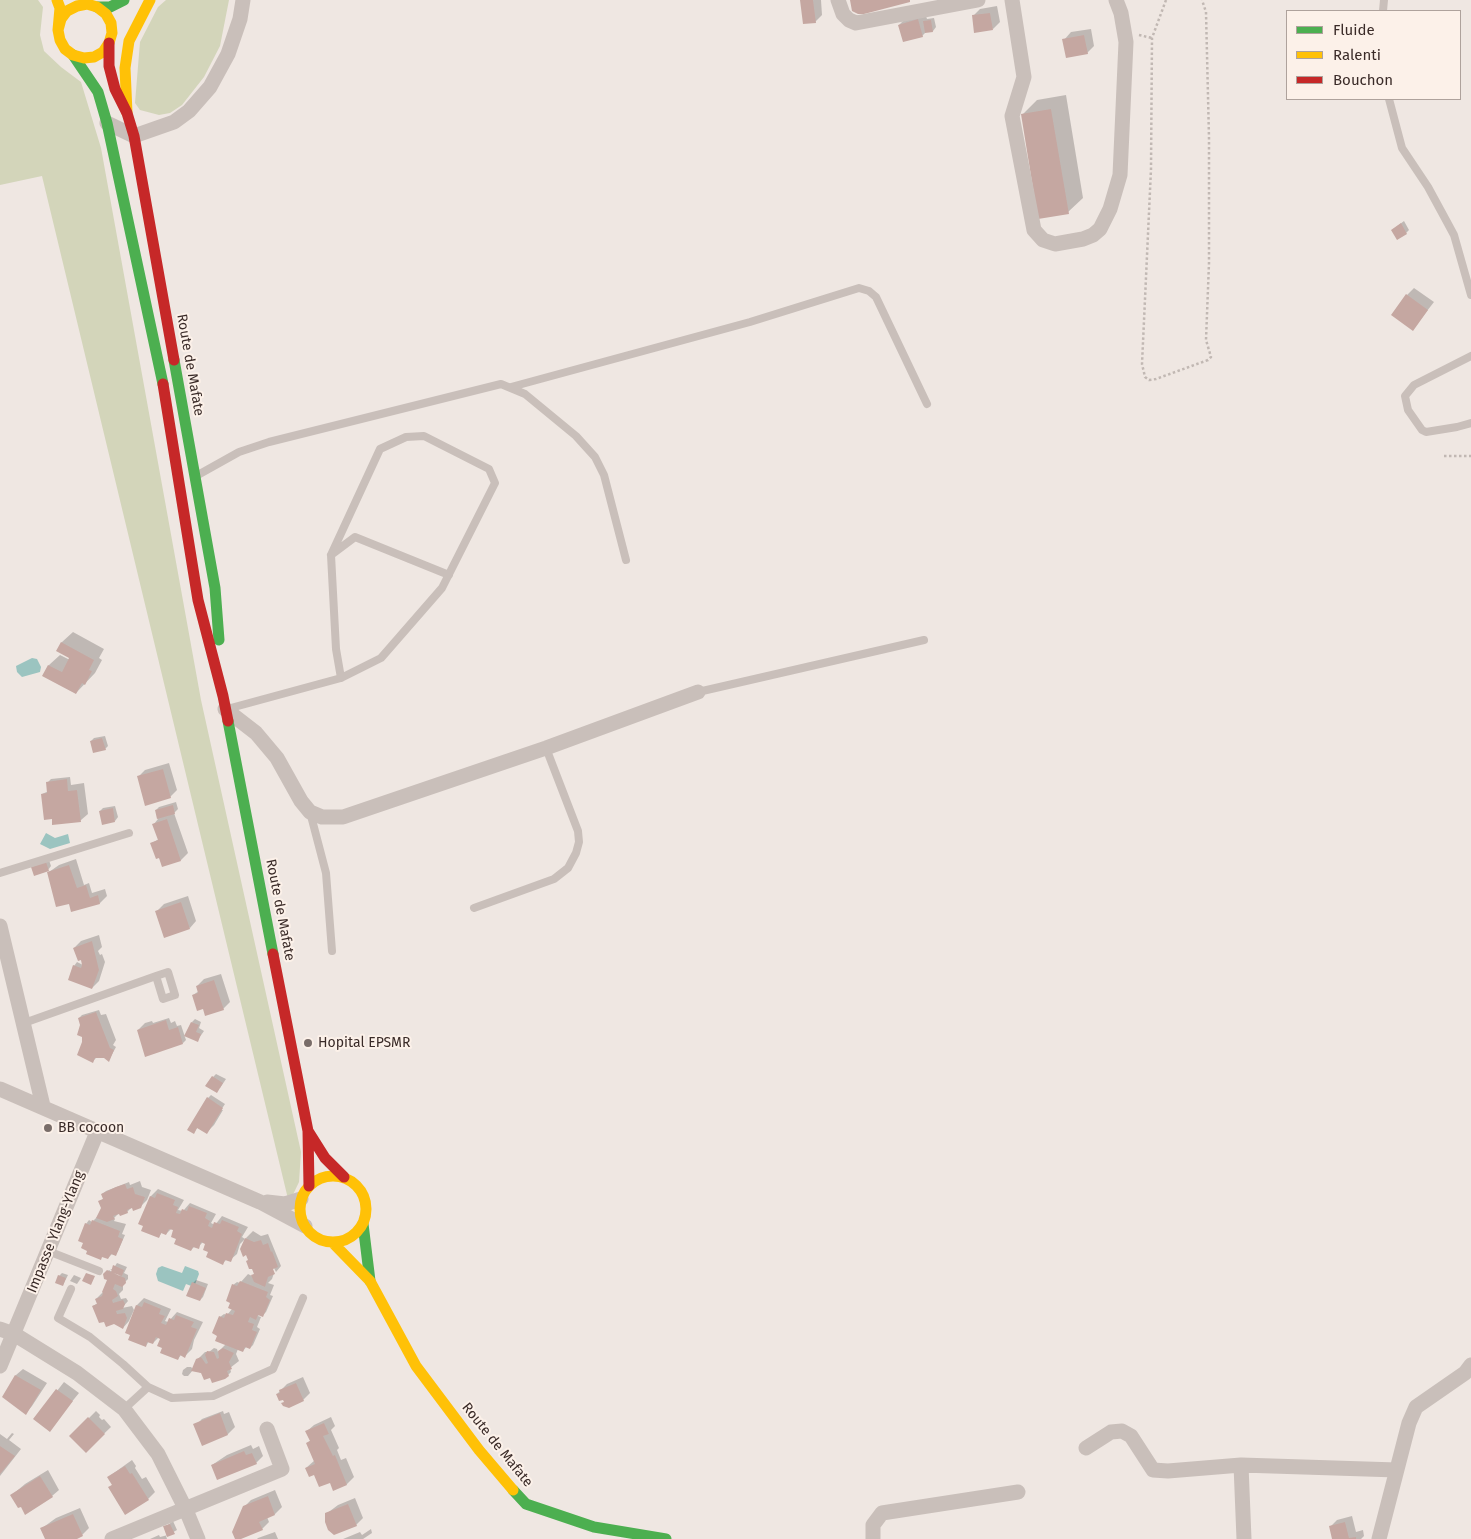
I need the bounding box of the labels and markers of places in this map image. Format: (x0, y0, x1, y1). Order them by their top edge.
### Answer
place label: Hopital EPSMR (318, 1035, 410, 1051)
marker: Hopital EPSMR (302, 1037, 314, 1049)
place label: BB cocoon (58, 1120, 124, 1136)
marker: BB cocoon (42, 1122, 54, 1134)

